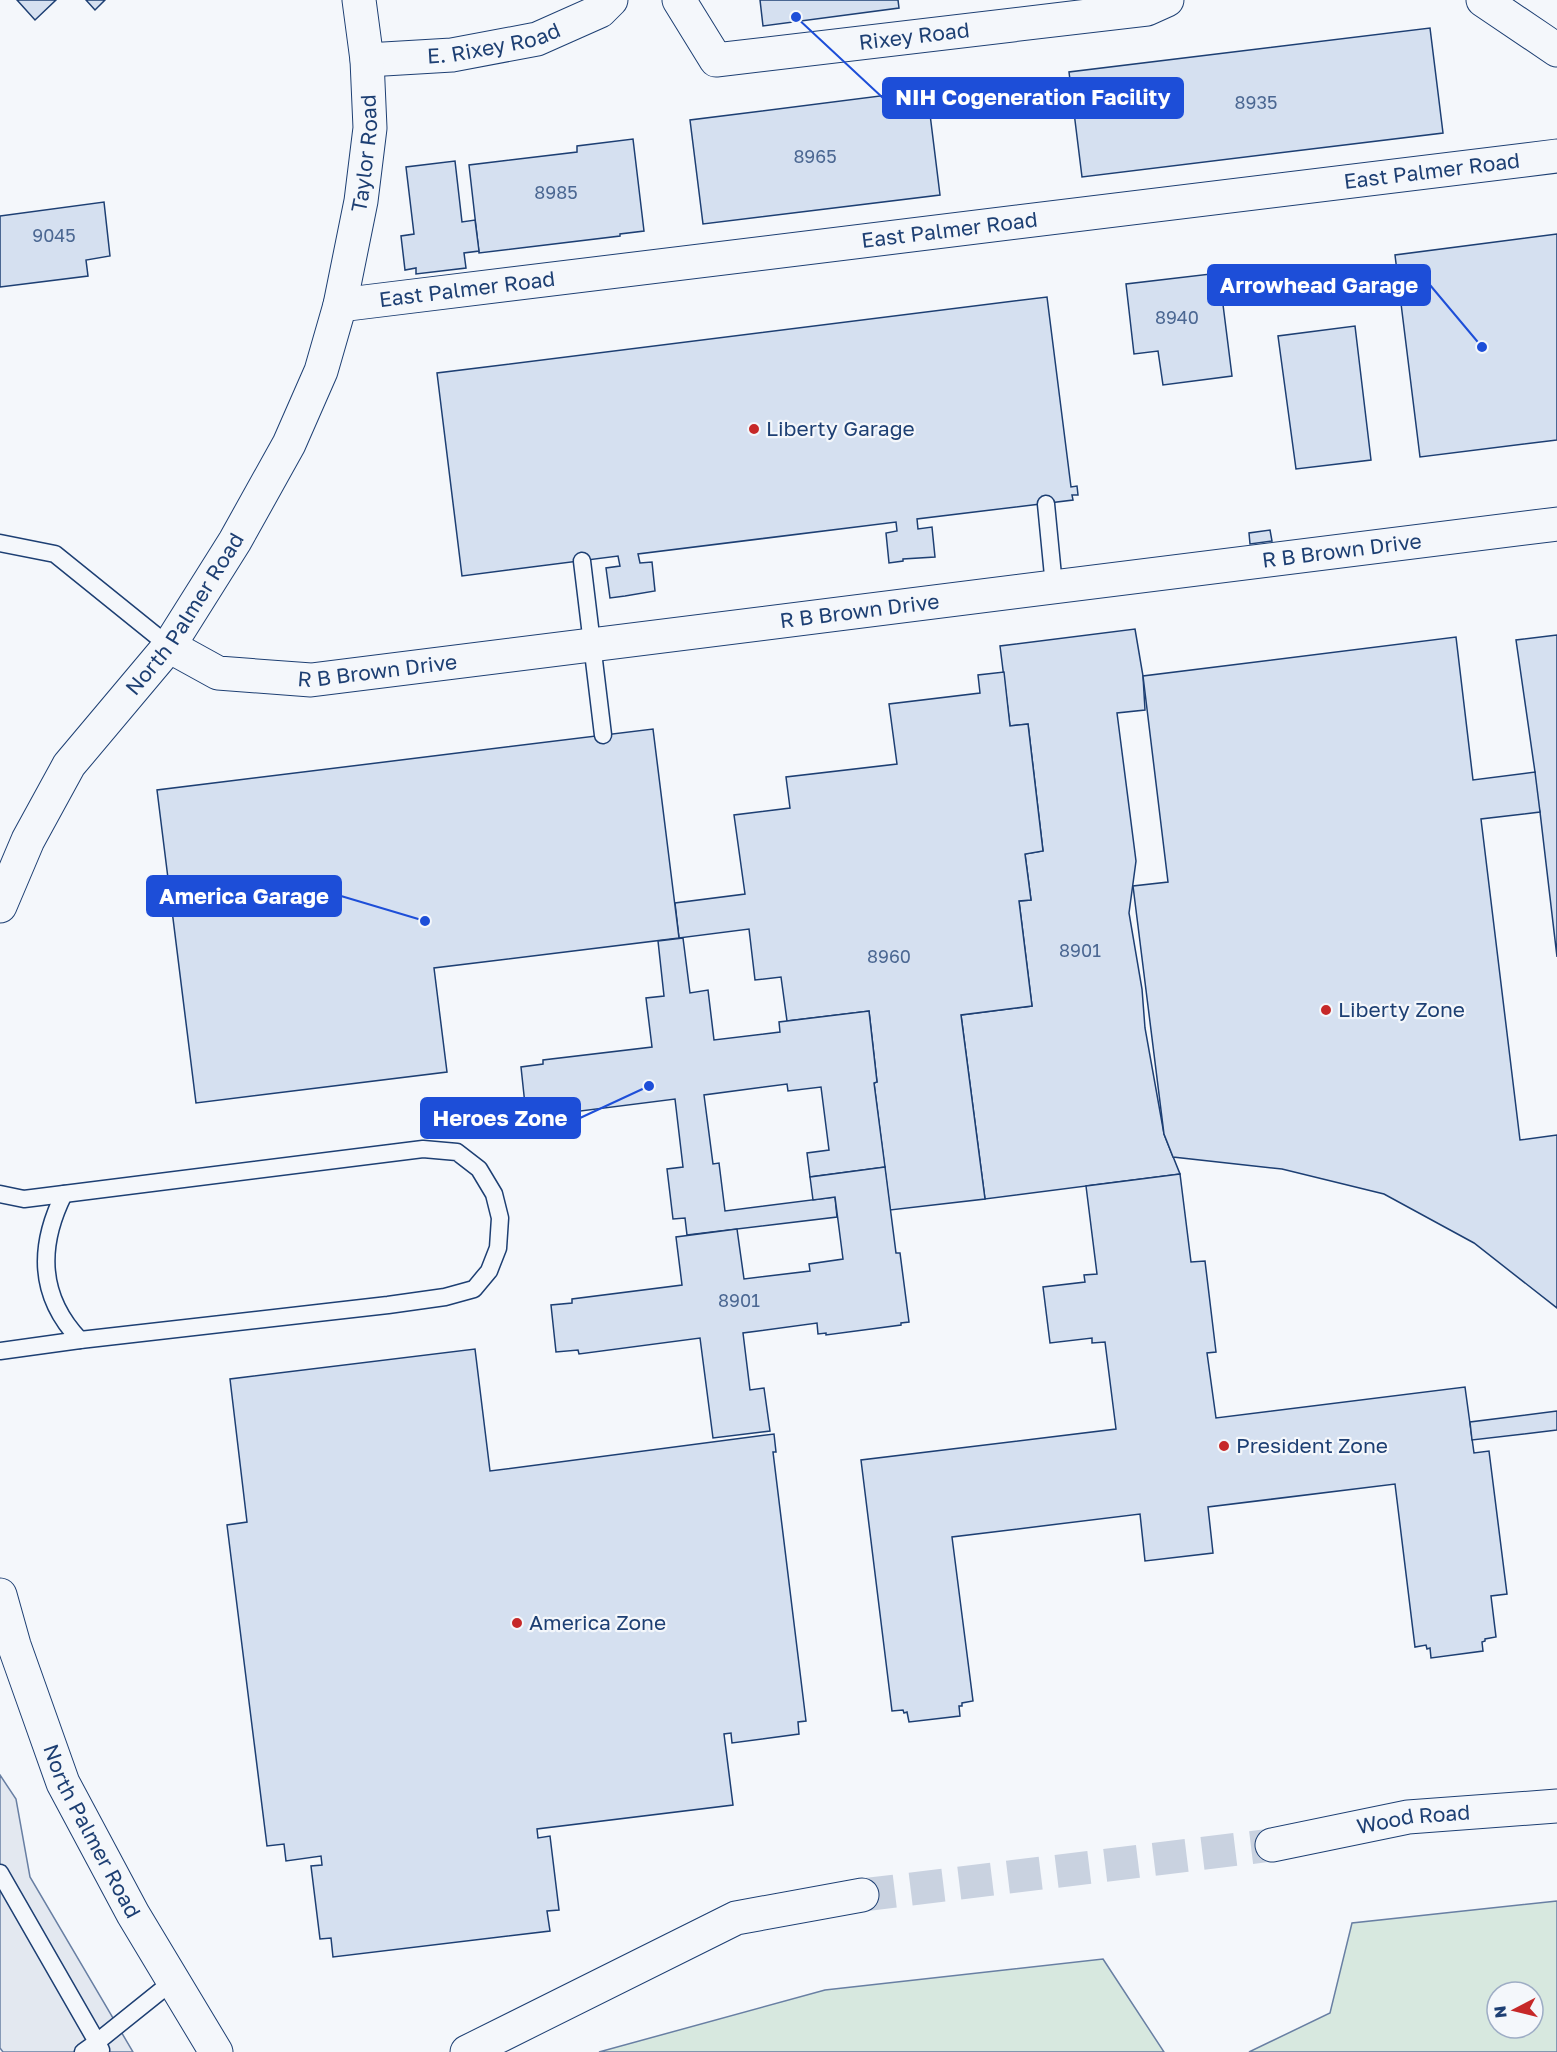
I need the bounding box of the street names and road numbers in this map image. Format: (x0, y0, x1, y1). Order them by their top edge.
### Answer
street label: E. Rixey Road (426, 16, 564, 68)
street label: Rixey Road (857, 16, 971, 55)
street label: Taylor Road (345, 94, 382, 214)
street label: East Palmer Road (1342, 147, 1521, 194)
street label: East Palmer Road (860, 206, 1039, 253)
street label: East Palmer Road (377, 265, 556, 312)
street label: R B Brown Drive (1260, 527, 1423, 573)
street label: North Palmer Road (119, 528, 249, 700)
street label: R B Brown Drive (778, 587, 941, 633)
street label: R B Brown Drive (297, 648, 458, 692)
street label: North Palmer Road (38, 1740, 147, 1922)
street label: Wood Road (1354, 1798, 1471, 1839)

